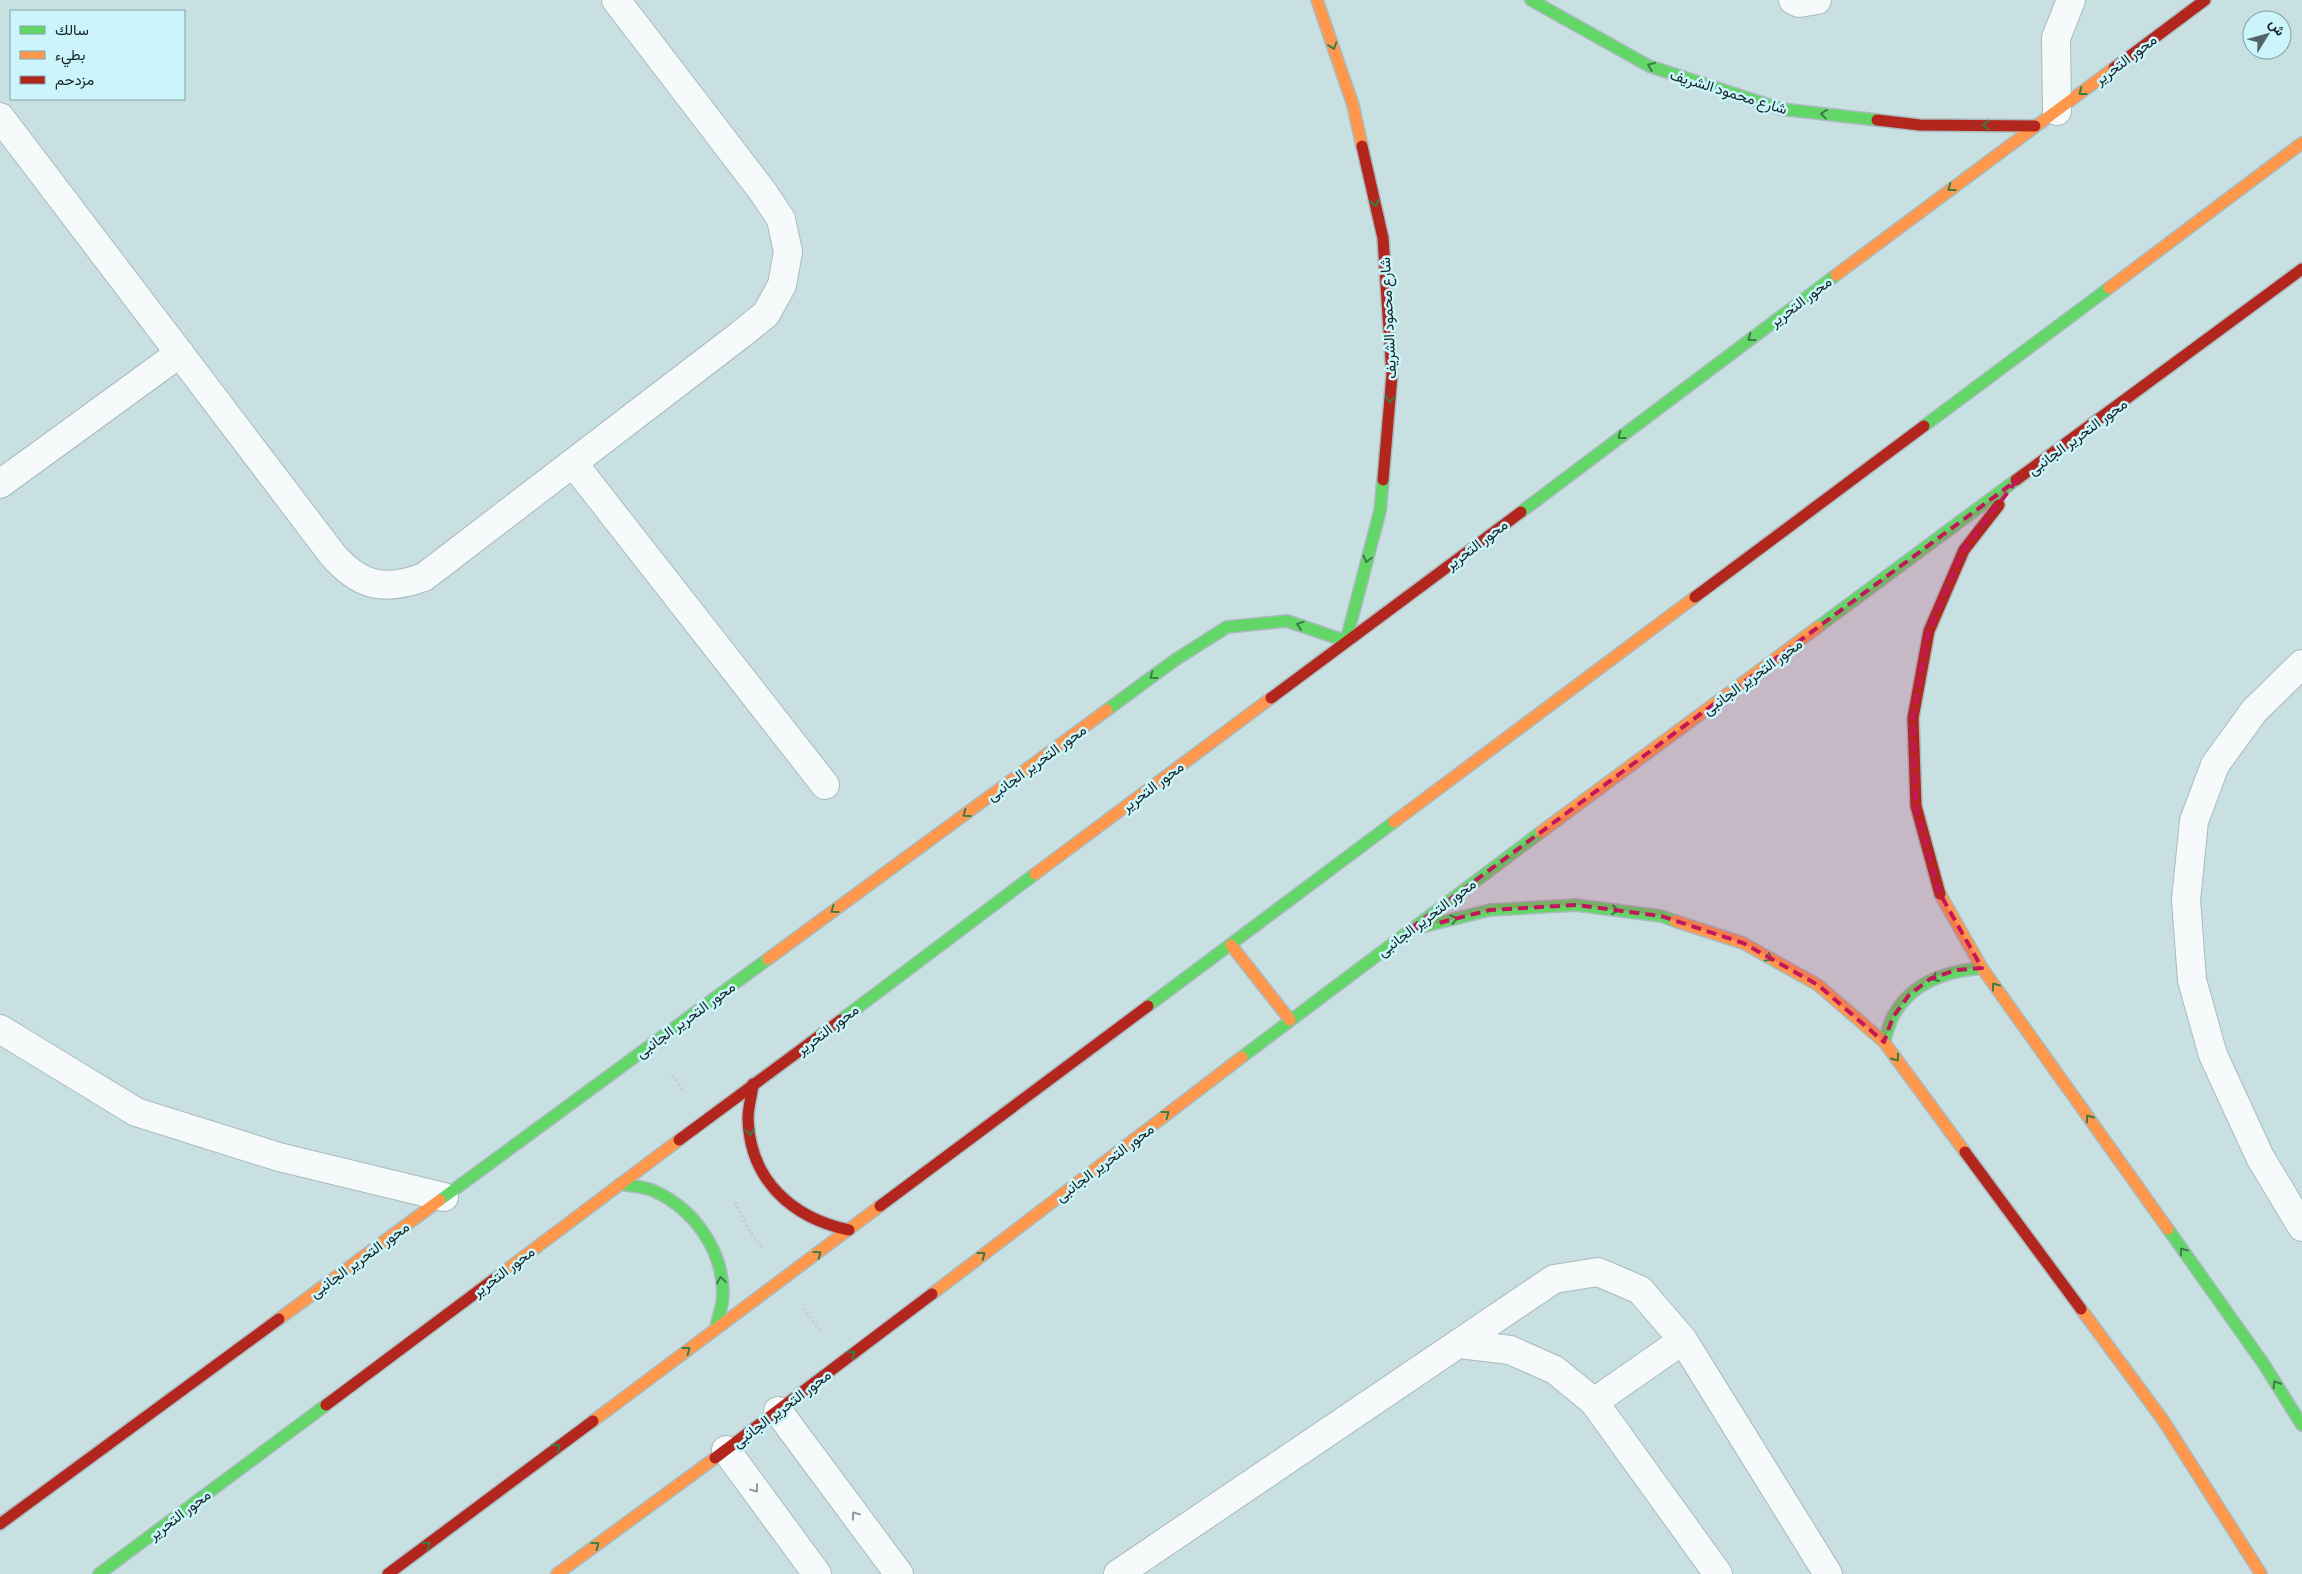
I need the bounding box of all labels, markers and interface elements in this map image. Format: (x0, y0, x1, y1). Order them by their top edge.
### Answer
legend (10, 10, 185, 100)
north arrow (2242, 10, 2292, 60)
text: ش (2265, 15, 2290, 39)
text: سالك (55, 20, 89, 38)
street label: محور التحرير (2090, 30, 2160, 90)
one-way arrow (1327, 41, 1337, 50)
text: بطيء (55, 45, 85, 68)
one-way arrow (1647, 62, 1656, 72)
street label: شارع محمود الشريف (1667, 65, 1790, 120)
text: مزدحم (55, 70, 94, 90)
one-way arrow (2078, 86, 2087, 95)
one-way arrow (1820, 109, 1828, 120)
one-way arrow (1982, 120, 1990, 130)
one-way arrow (1948, 183, 1957, 191)
one-way arrow (1369, 198, 1380, 207)
street label: شارع محمود الشريف (1375, 256, 1402, 379)
street label: محور التحرير (1765, 272, 1835, 332)
one-way arrow (1748, 333, 1757, 341)
street label: محور التحرير الجانبى (2024, 394, 2132, 480)
one-way arrow (1384, 395, 1395, 403)
one-way arrow (1618, 430, 1627, 438)
street label: محور التحرير (1441, 515, 1511, 575)
one-way arrow (1362, 555, 1373, 564)
one-way arrow (1296, 621, 1305, 631)
street label: محور التحرير الجانبى (1699, 634, 1807, 720)
one-way arrow (1150, 671, 1159, 679)
street label: محور التحرير الجانبى (983, 720, 1091, 806)
street label: محور التحرير (1117, 757, 1187, 817)
one-way arrow (962, 808, 971, 817)
street label: محور التحرير الجانبى (1373, 874, 1480, 962)
one-way arrow (831, 904, 840, 912)
one-way arrow (1612, 904, 1620, 915)
one-way arrow (1450, 914, 1459, 925)
one-way arrow (1764, 952, 1773, 962)
one-way arrow (1931, 971, 1940, 982)
street label: محور التحرير الجانبى (632, 977, 740, 1063)
one-way arrow (1992, 982, 2001, 992)
street label: محور التحرير (792, 1000, 862, 1060)
one-way arrow (1890, 1052, 1898, 1061)
one-way arrow (1161, 1111, 1170, 1120)
one-way arrow (2086, 1114, 2095, 1124)
street label: محور التحرير الجانبى (1051, 1119, 1158, 1207)
one-way arrow (744, 1128, 755, 1136)
street label: محور التحرير الجانبى (306, 1217, 414, 1303)
street label: محور التحرير (468, 1242, 538, 1302)
one-way arrow (2180, 1247, 2189, 1257)
one-way arrow (812, 1251, 821, 1259)
one-way arrow (976, 1252, 986, 1261)
one-way arrow (716, 1276, 727, 1284)
one-way arrow (681, 1347, 691, 1356)
one-way arrow (846, 1351, 855, 1359)
street label: محور التحرير الجانبى (728, 1365, 835, 1453)
one-way arrow (2273, 1380, 2282, 1390)
one-way arrow (551, 1445, 560, 1453)
one-way arrow (749, 1483, 757, 1492)
street label: محور التحرير (144, 1485, 214, 1545)
one-way arrow (852, 1511, 861, 1521)
one-way arrow (421, 1542, 431, 1551)
one-way arrow (590, 1542, 600, 1551)

